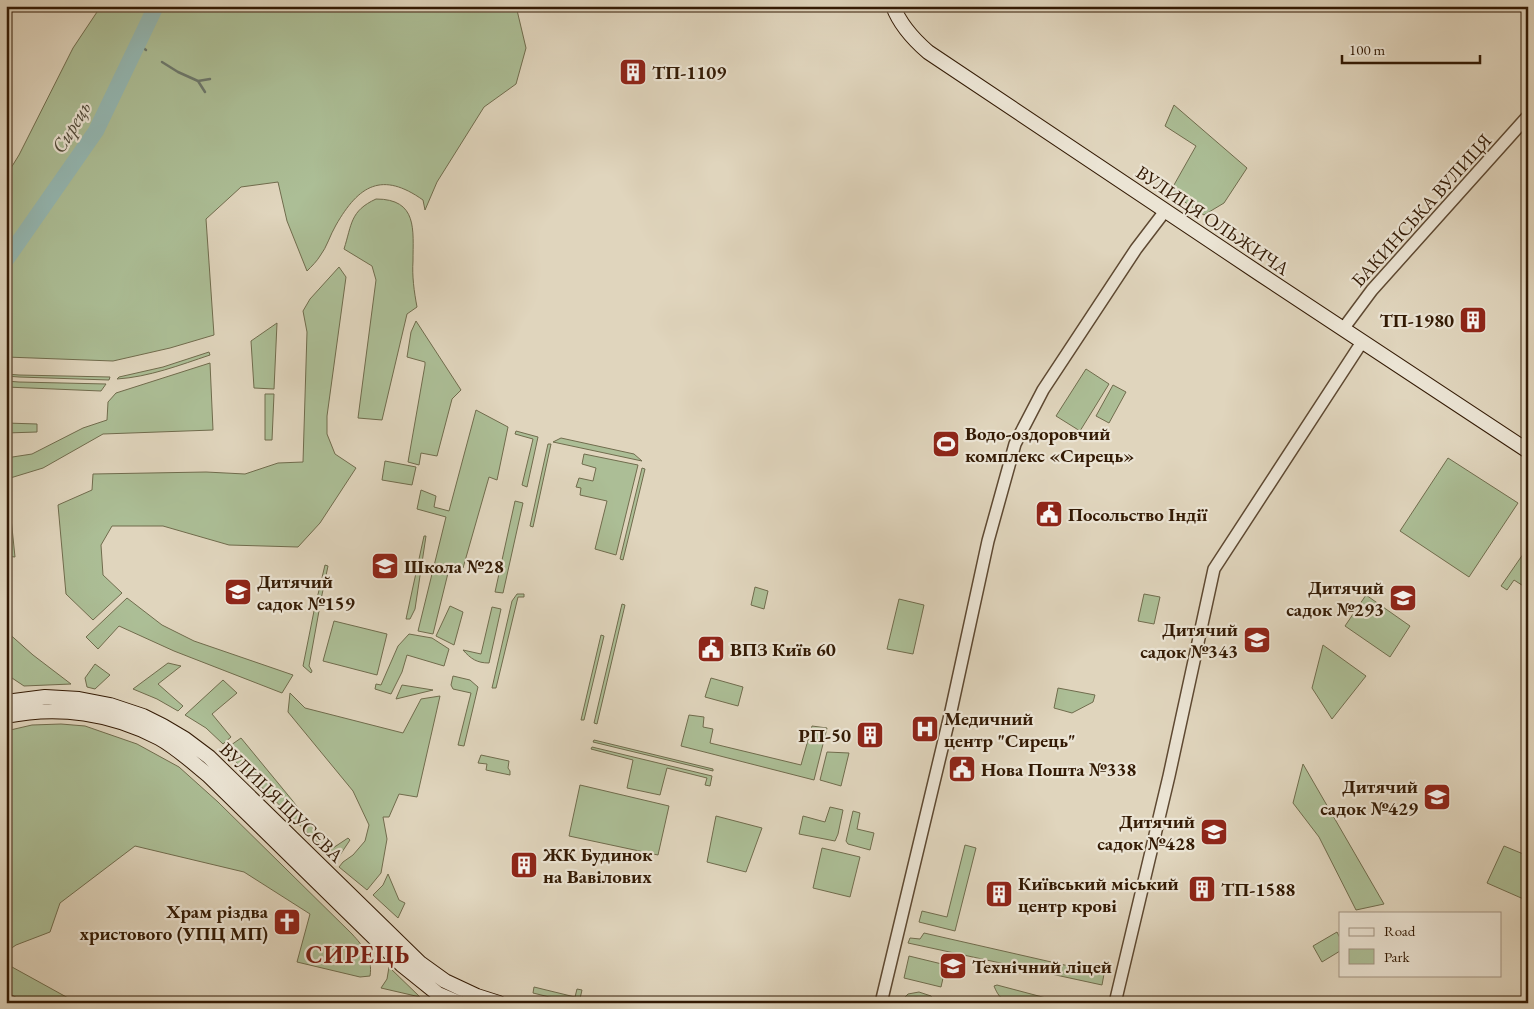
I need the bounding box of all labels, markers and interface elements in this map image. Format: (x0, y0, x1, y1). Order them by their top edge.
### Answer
scale bar (1342, 32, 1479, 64)
text: 100 m (1349, 40, 1386, 59)
building icon: ТП-1109 (618, 57, 648, 87)
place label: ТП-1109 (652, 60, 726, 85)
water label: Сирець (45, 96, 97, 158)
street label: БАКИНСЬКА ВУЛИЦЯ (1346, 128, 1497, 292)
street label: ВУЛИЦЯ ОЛЬЖИЧА (1131, 160, 1295, 282)
building icon: ТП-1980 (1458, 305, 1488, 335)
place label: ТП-1980 (1380, 308, 1454, 333)
place label: Водо-оздоровчий комплекс «Сирець» (965, 421, 1134, 468)
sports icon: Водо-оздоровчий комплекс «Сирець» (931, 429, 961, 459)
public building icon: Посольство Індії (1034, 499, 1064, 529)
place label: Посольство Індії (1068, 502, 1208, 527)
school or university icon: Школа №28 (370, 551, 400, 581)
place label: Школа №28 (404, 554, 504, 579)
place label: Дитячий садок №159 (257, 569, 355, 616)
place label: Дитячий садок №293 (1286, 575, 1384, 622)
school or university icon: Дитячий садок №159 (223, 577, 253, 607)
school or university icon: Дитячий садок №293 (1388, 583, 1418, 613)
place label: Дитячий садок №343 (1140, 617, 1238, 664)
school or university icon: Дитячий садок №343 (1242, 625, 1272, 655)
public building icon: ВПЗ Київ 60 (696, 634, 726, 664)
place label: ВПЗ Київ 60 (730, 637, 836, 662)
place label: Медичний центр "Сирець" (944, 706, 1076, 753)
hospital icon: Медичний центр "Сирець" (910, 714, 940, 744)
building icon: РП-50 (855, 720, 885, 750)
place label: РП-50 (798, 723, 851, 748)
street label: ВУЛИЦЯ ЩУСЄВА (214, 737, 350, 869)
public building icon: Нова Пошта №338 (947, 754, 977, 784)
place label: Нова Пошта №338 (981, 757, 1136, 782)
place label: Дитячий садок №429 (1320, 774, 1418, 821)
school or university icon: Дитячий садок №429 (1422, 782, 1452, 812)
place label: Дитячий садок №428 (1097, 809, 1195, 856)
school or university icon: Дитячий садок №428 (1199, 817, 1229, 847)
place label: ЖК Будинок на Вавілових (542, 842, 653, 889)
building icon: ЖК Будинок на Вавілових (509, 850, 539, 880)
place label: Київський міський центр крові (1018, 871, 1179, 918)
building icon: ТП-1588 (1187, 874, 1217, 904)
place label: ТП-1588 (1221, 877, 1295, 902)
building icon: Київський міський центр крові (984, 879, 1014, 909)
place label: Храм різдва христового (УПЦ МП) (79, 899, 269, 946)
church icon: Храм різдва христового (УПЦ МП) (272, 907, 302, 937)
legend (1339, 912, 1502, 976)
text: Road (1384, 921, 1416, 940)
district label: СИРЕЦЬ (306, 939, 410, 970)
text: Park (1384, 947, 1411, 966)
school or university icon: Технічний ліцей (938, 951, 968, 981)
place label: Технічний ліцей (972, 954, 1112, 979)

